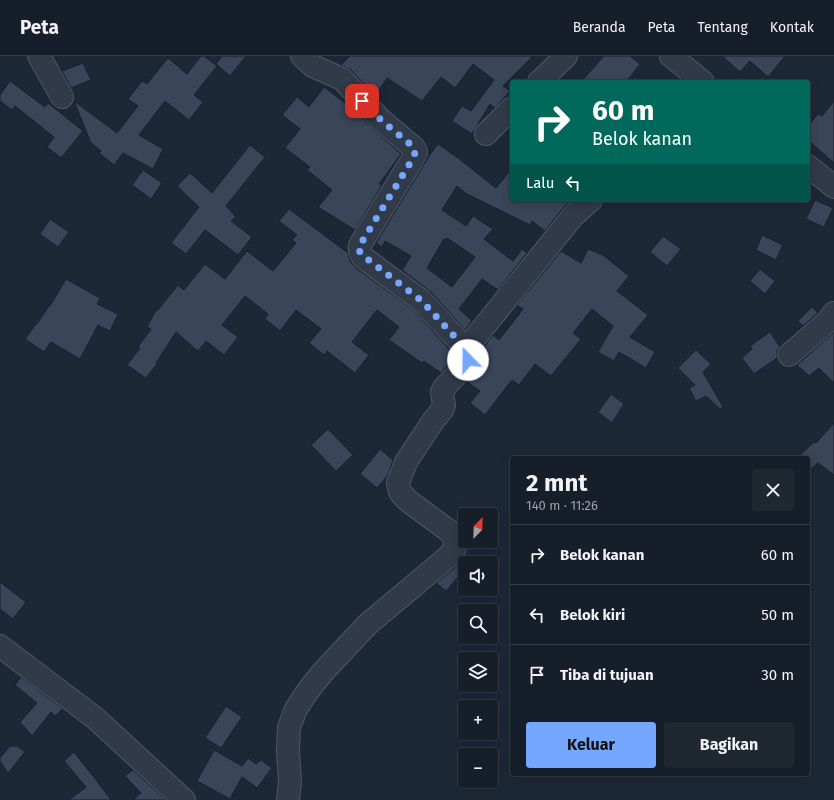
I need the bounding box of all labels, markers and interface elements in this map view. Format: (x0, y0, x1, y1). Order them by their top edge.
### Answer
text: Peta (20, 16, 59, 39)
text: Beranda (573, 19, 626, 36)
text: Peta (648, 19, 675, 36)
text: Tentang (697, 19, 748, 36)
text: Kontak (770, 19, 814, 36)
pin (345, 84, 379, 118)
icon: arrive (351, 90, 373, 112)
text: 60 m (592, 94, 654, 127)
icon: right (526, 96, 578, 148)
text: Belok kanan (592, 128, 692, 150)
icon: left (562, 172, 584, 194)
text: Lalu (526, 174, 554, 192)
position arrow (447, 339, 489, 381)
text: 2 mnt (526, 469, 588, 497)
button: close (752, 469, 794, 511)
text: 140 m · 11:26 (526, 498, 598, 513)
north arrow (458, 508, 498, 548)
map controls (458, 508, 498, 788)
icon: right (526, 544, 548, 566)
text: Belok kanan (560, 546, 644, 564)
text: 60 m (761, 546, 794, 564)
button: sound (458, 556, 498, 596)
button: search (458, 604, 498, 644)
icon: left (526, 604, 548, 626)
text: Belok kiri (560, 606, 625, 624)
text: 50 m (761, 606, 794, 624)
button: layers (458, 652, 498, 692)
icon: arrive (526, 664, 548, 686)
text: Tiba di tujuan (560, 666, 654, 684)
text: 30 m (761, 666, 794, 684)
button: + (458, 700, 498, 740)
button: Keluar (526, 722, 656, 768)
button: Bagikan (664, 722, 794, 768)
button: − (458, 748, 498, 788)

